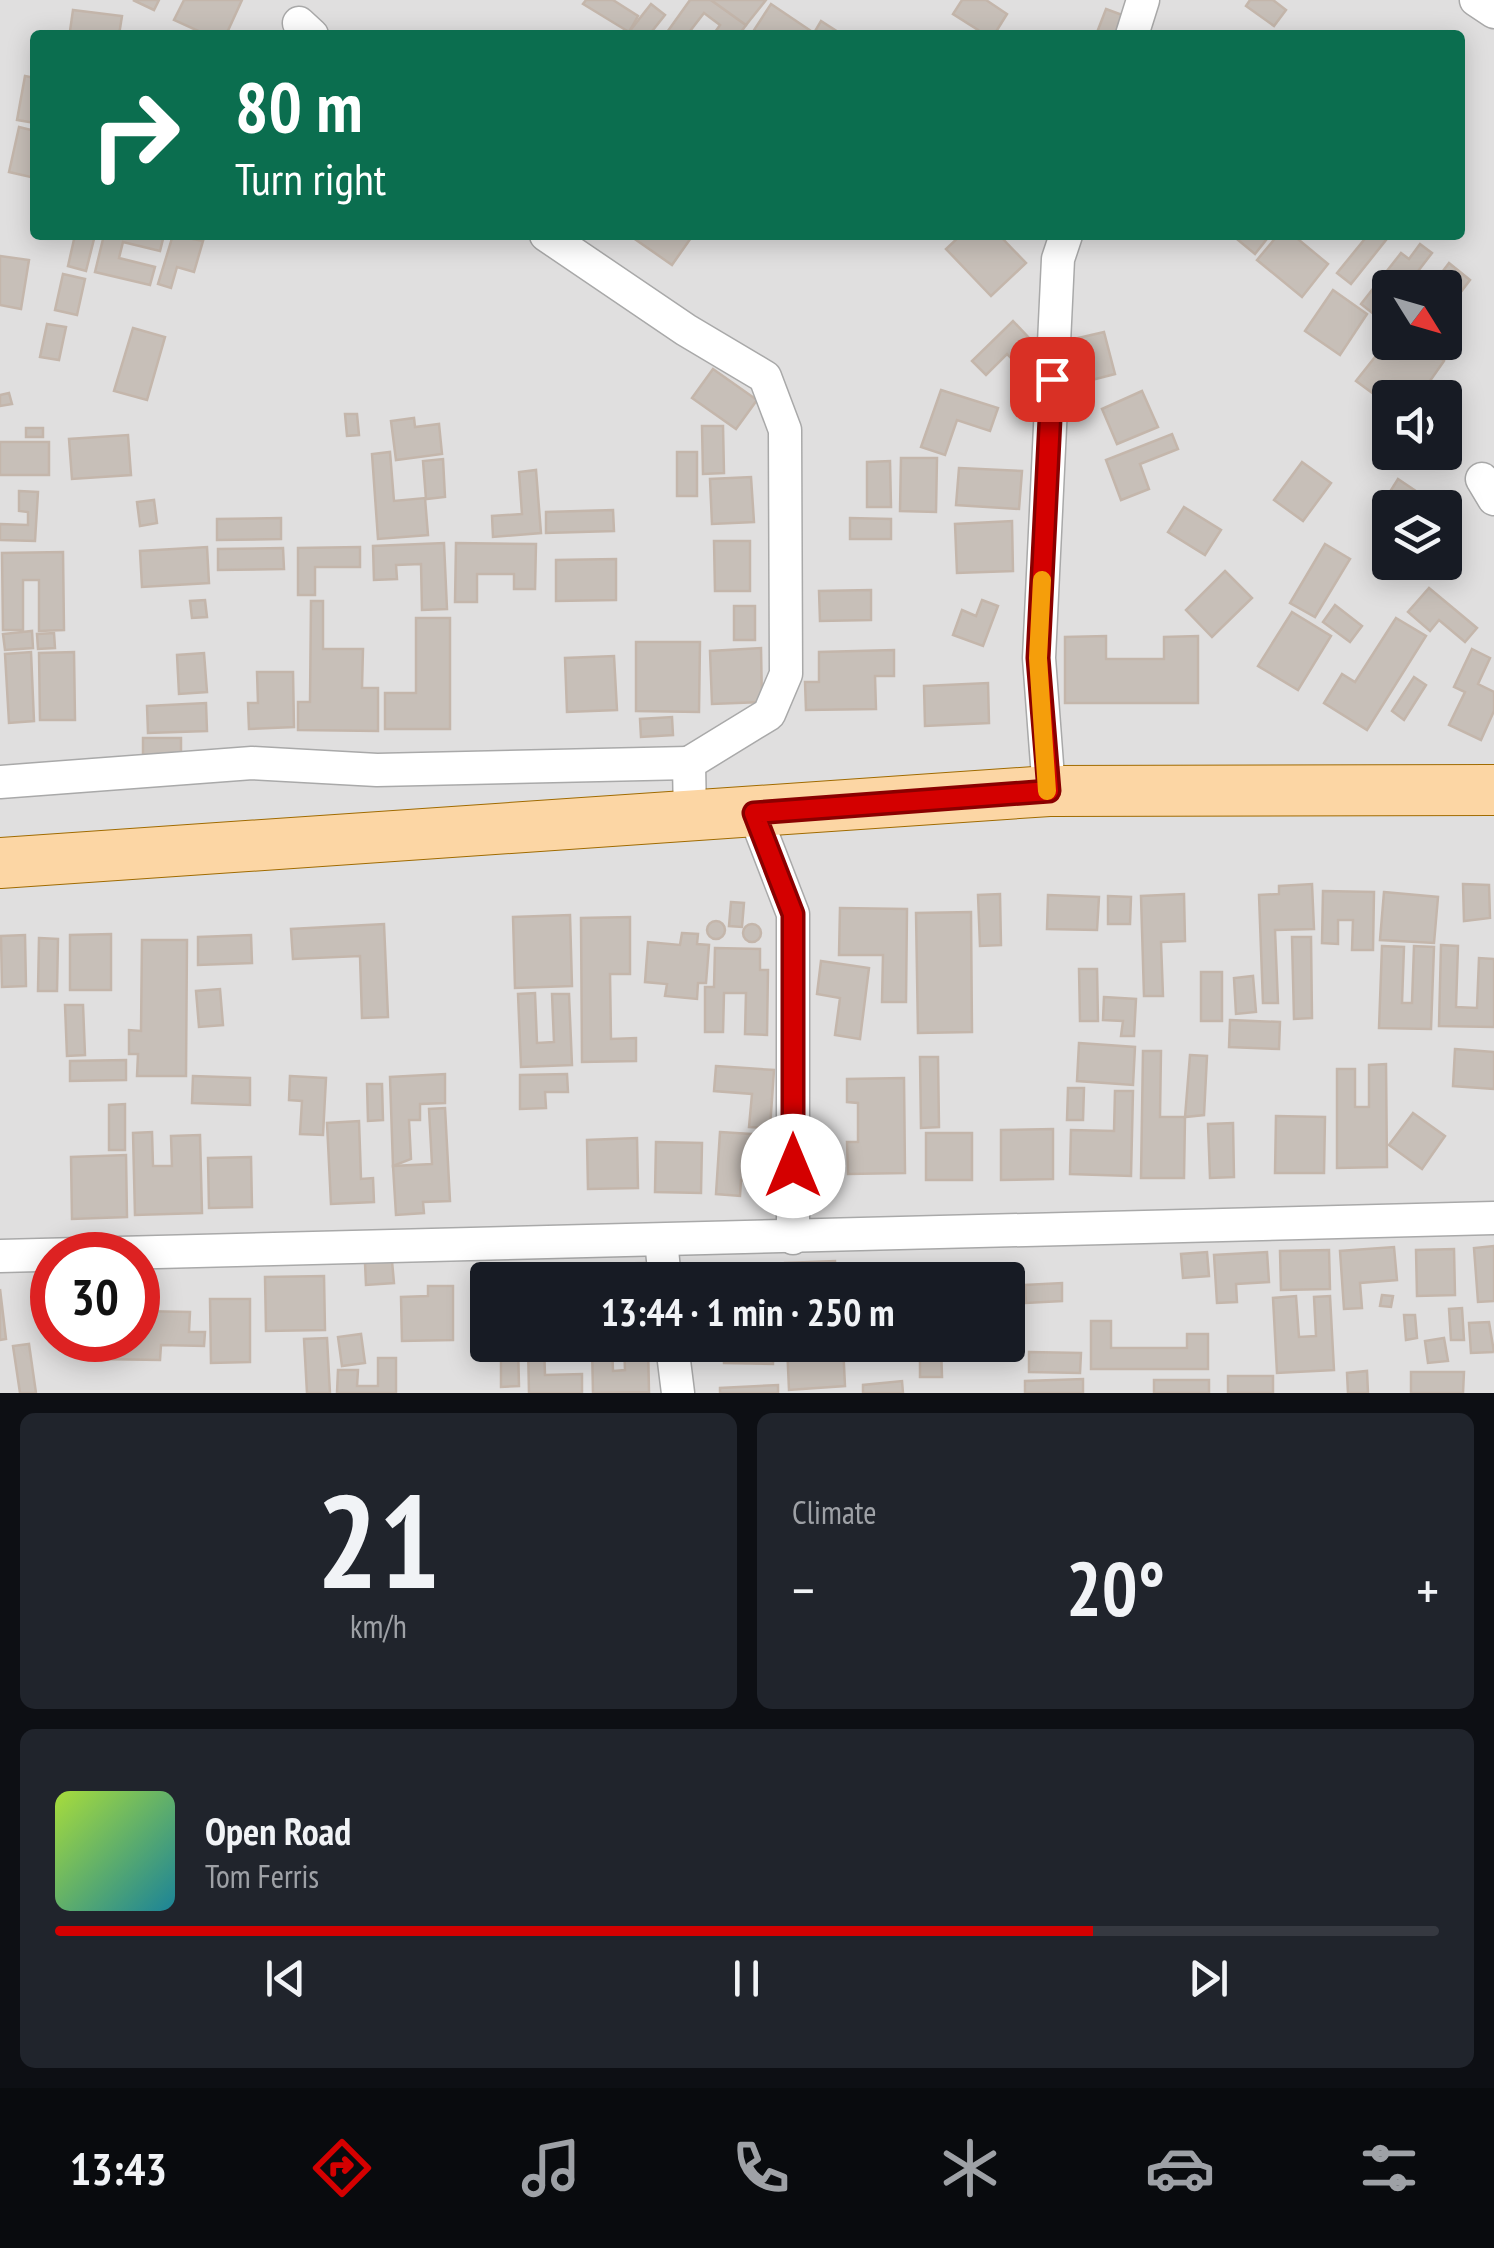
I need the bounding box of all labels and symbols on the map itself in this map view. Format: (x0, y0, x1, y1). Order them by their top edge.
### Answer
north arrow (1372, 270, 1462, 360)
pin (1010, 337, 1095, 422)
position arrow (741, 1114, 845, 1218)
speed limit sign: 30 (30, 1232, 160, 1362)

